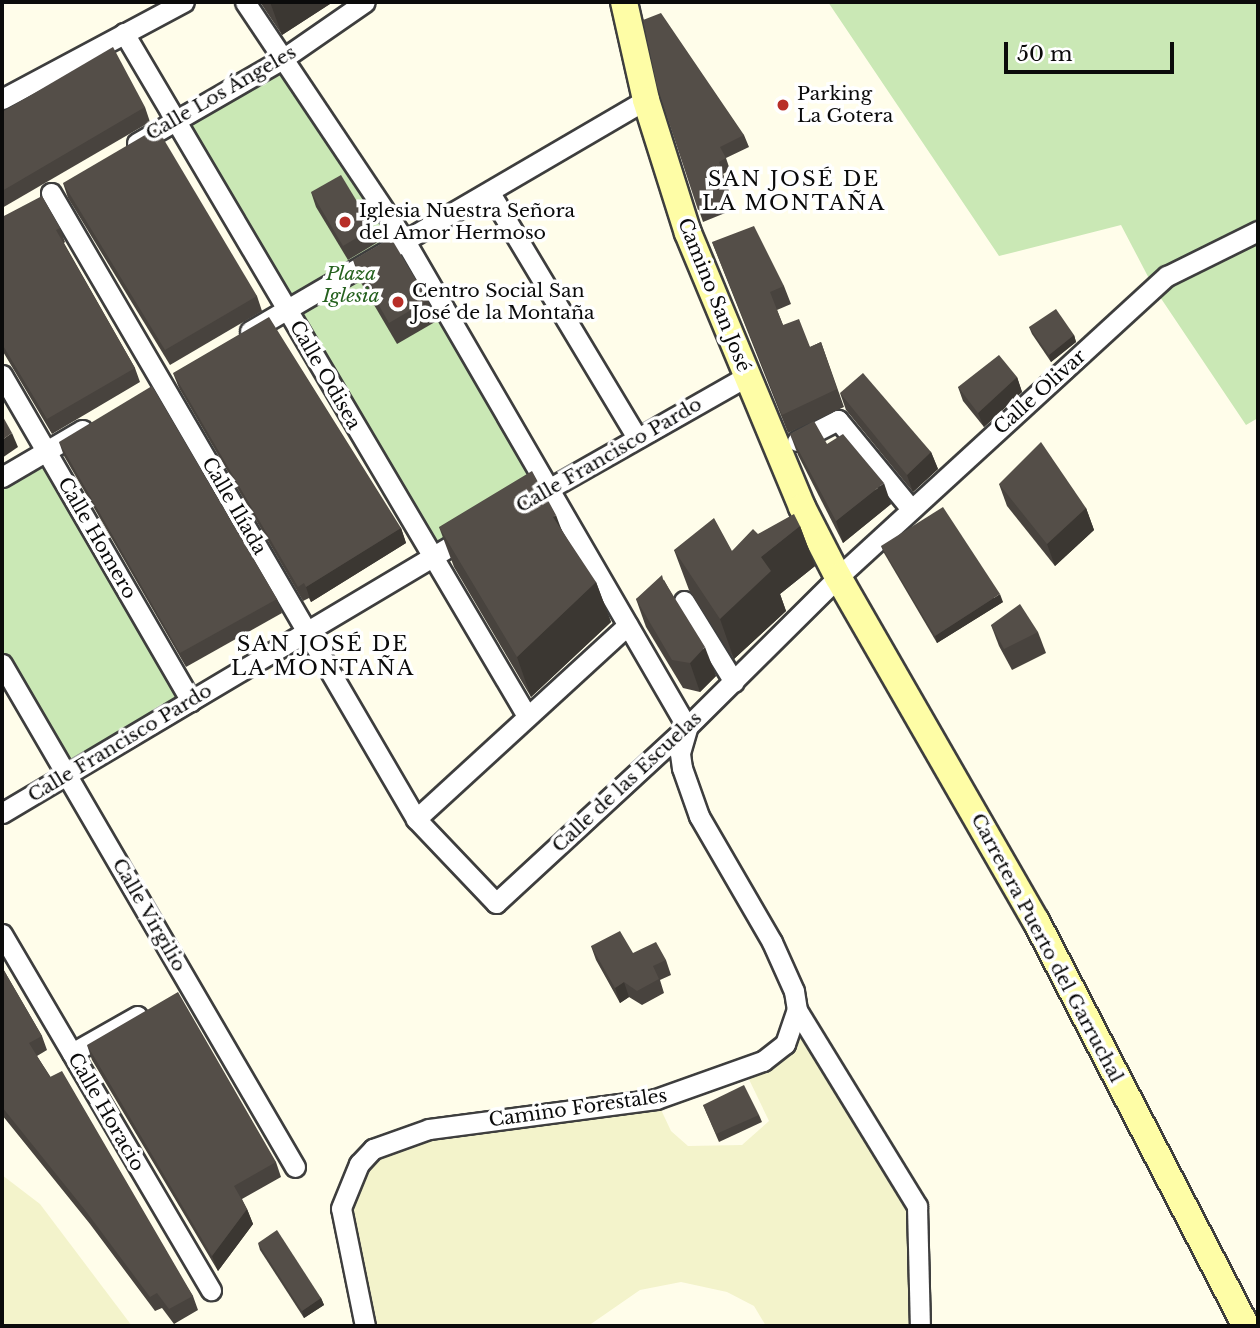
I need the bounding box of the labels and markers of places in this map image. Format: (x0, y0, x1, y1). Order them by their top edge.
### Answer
place label: Parking La Gotera (797, 83, 893, 127)
marker: Parking La Gotera (775, 97, 791, 113)
place label: Iglesia Nuestra Señora del Amor Hermoso (359, 200, 575, 244)
marker: Iglesia Nuestra Señora del Amor Hermoso (337, 214, 353, 230)
place label: Centro Social San José de la Montaña (412, 280, 595, 324)
marker: Centro Social San José de la Montaña (390, 294, 406, 310)

